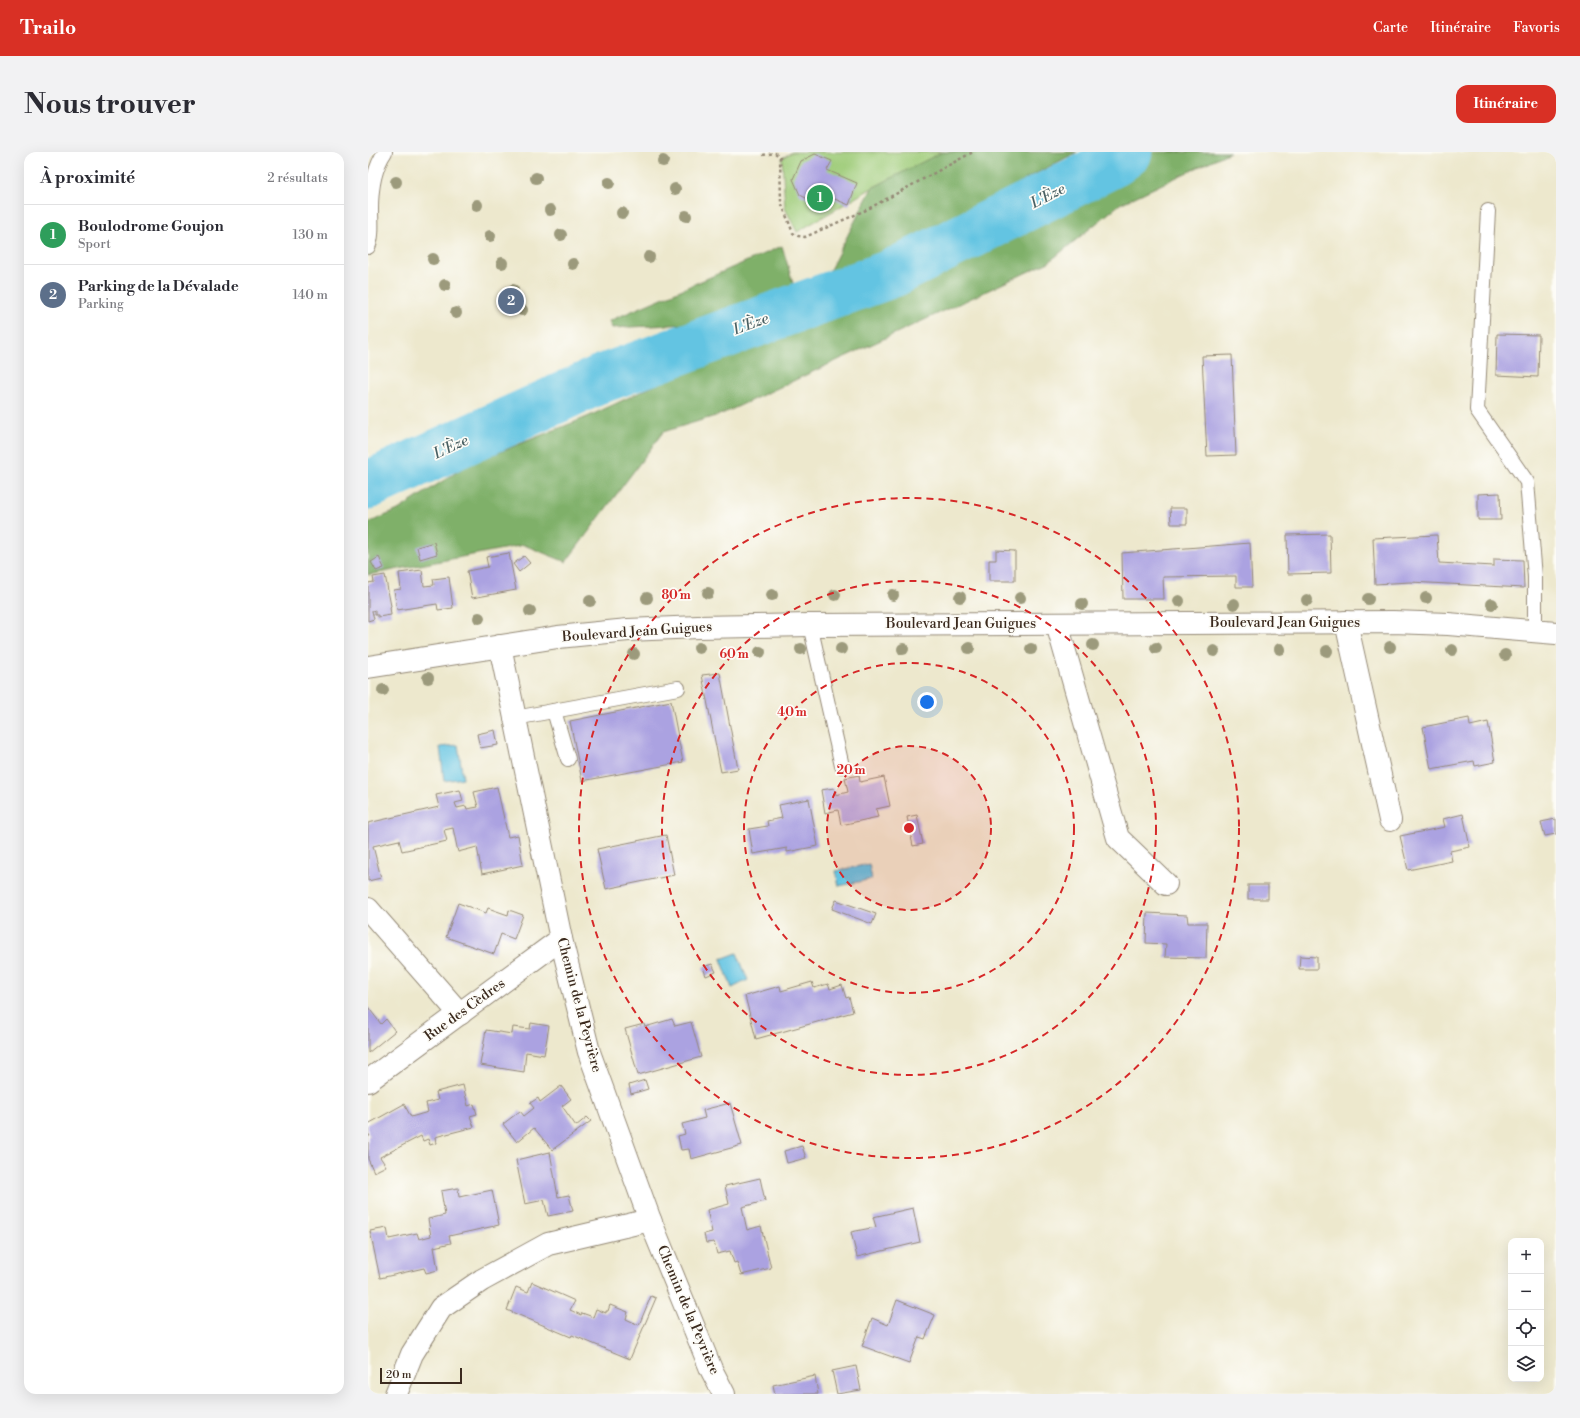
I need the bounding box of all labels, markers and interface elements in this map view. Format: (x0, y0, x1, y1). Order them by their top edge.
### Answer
text: Trailo (20, 16, 76, 40)
text: Carte (1373, 19, 1408, 37)
text: Itinéraire (1430, 19, 1491, 37)
text: Favoris (1513, 19, 1560, 37)
button: Itinéraire (1456, 85, 1556, 123)
text: Nous trouver (24, 87, 196, 122)
text: À proximité (40, 167, 135, 189)
text: 2 résultats (267, 170, 328, 186)
water label: L'Èze (1026, 178, 1068, 213)
pin: 1 (807, 183, 833, 213)
text: Boulodrome Goujon (78, 217, 224, 236)
text: 1 (50, 227, 56, 243)
text: 130 m (293, 227, 328, 243)
text: Sport (78, 236, 111, 252)
text: Parking de la Dévalade (78, 277, 239, 296)
pin: 2 (498, 286, 524, 316)
text: 2 (49, 287, 57, 303)
text: 140 m (292, 287, 328, 303)
text: Parking (78, 296, 124, 312)
water label: L'Èze (729, 308, 771, 339)
water label: L'Èze (429, 430, 471, 464)
text: 80 m (661, 588, 691, 603)
street label: Boulevard Jean Guigues (1209, 614, 1360, 632)
street label: Boulevard Jean Guigues (885, 615, 1036, 633)
street label: Boulevard Jean Guigues (560, 618, 713, 646)
text: 60 m (719, 647, 749, 662)
your location (917, 692, 937, 712)
text: 40 m (777, 705, 807, 720)
text: 20 m (836, 763, 866, 778)
centre of rings (902, 821, 916, 835)
street label: Chemin de la Peyrière (552, 936, 606, 1074)
street label: Rue des Cèdres (421, 975, 509, 1045)
map controls (1508, 1238, 1544, 1382)
button: + (1508, 1238, 1544, 1274)
street label: Chemin de la Peyrière (653, 1243, 723, 1377)
button: − (1508, 1274, 1544, 1310)
button: locate (1508, 1310, 1544, 1346)
button: layers (1508, 1346, 1544, 1382)
scale bar (380, 1366, 462, 1385)
text: 20 m (386, 1368, 411, 1382)

